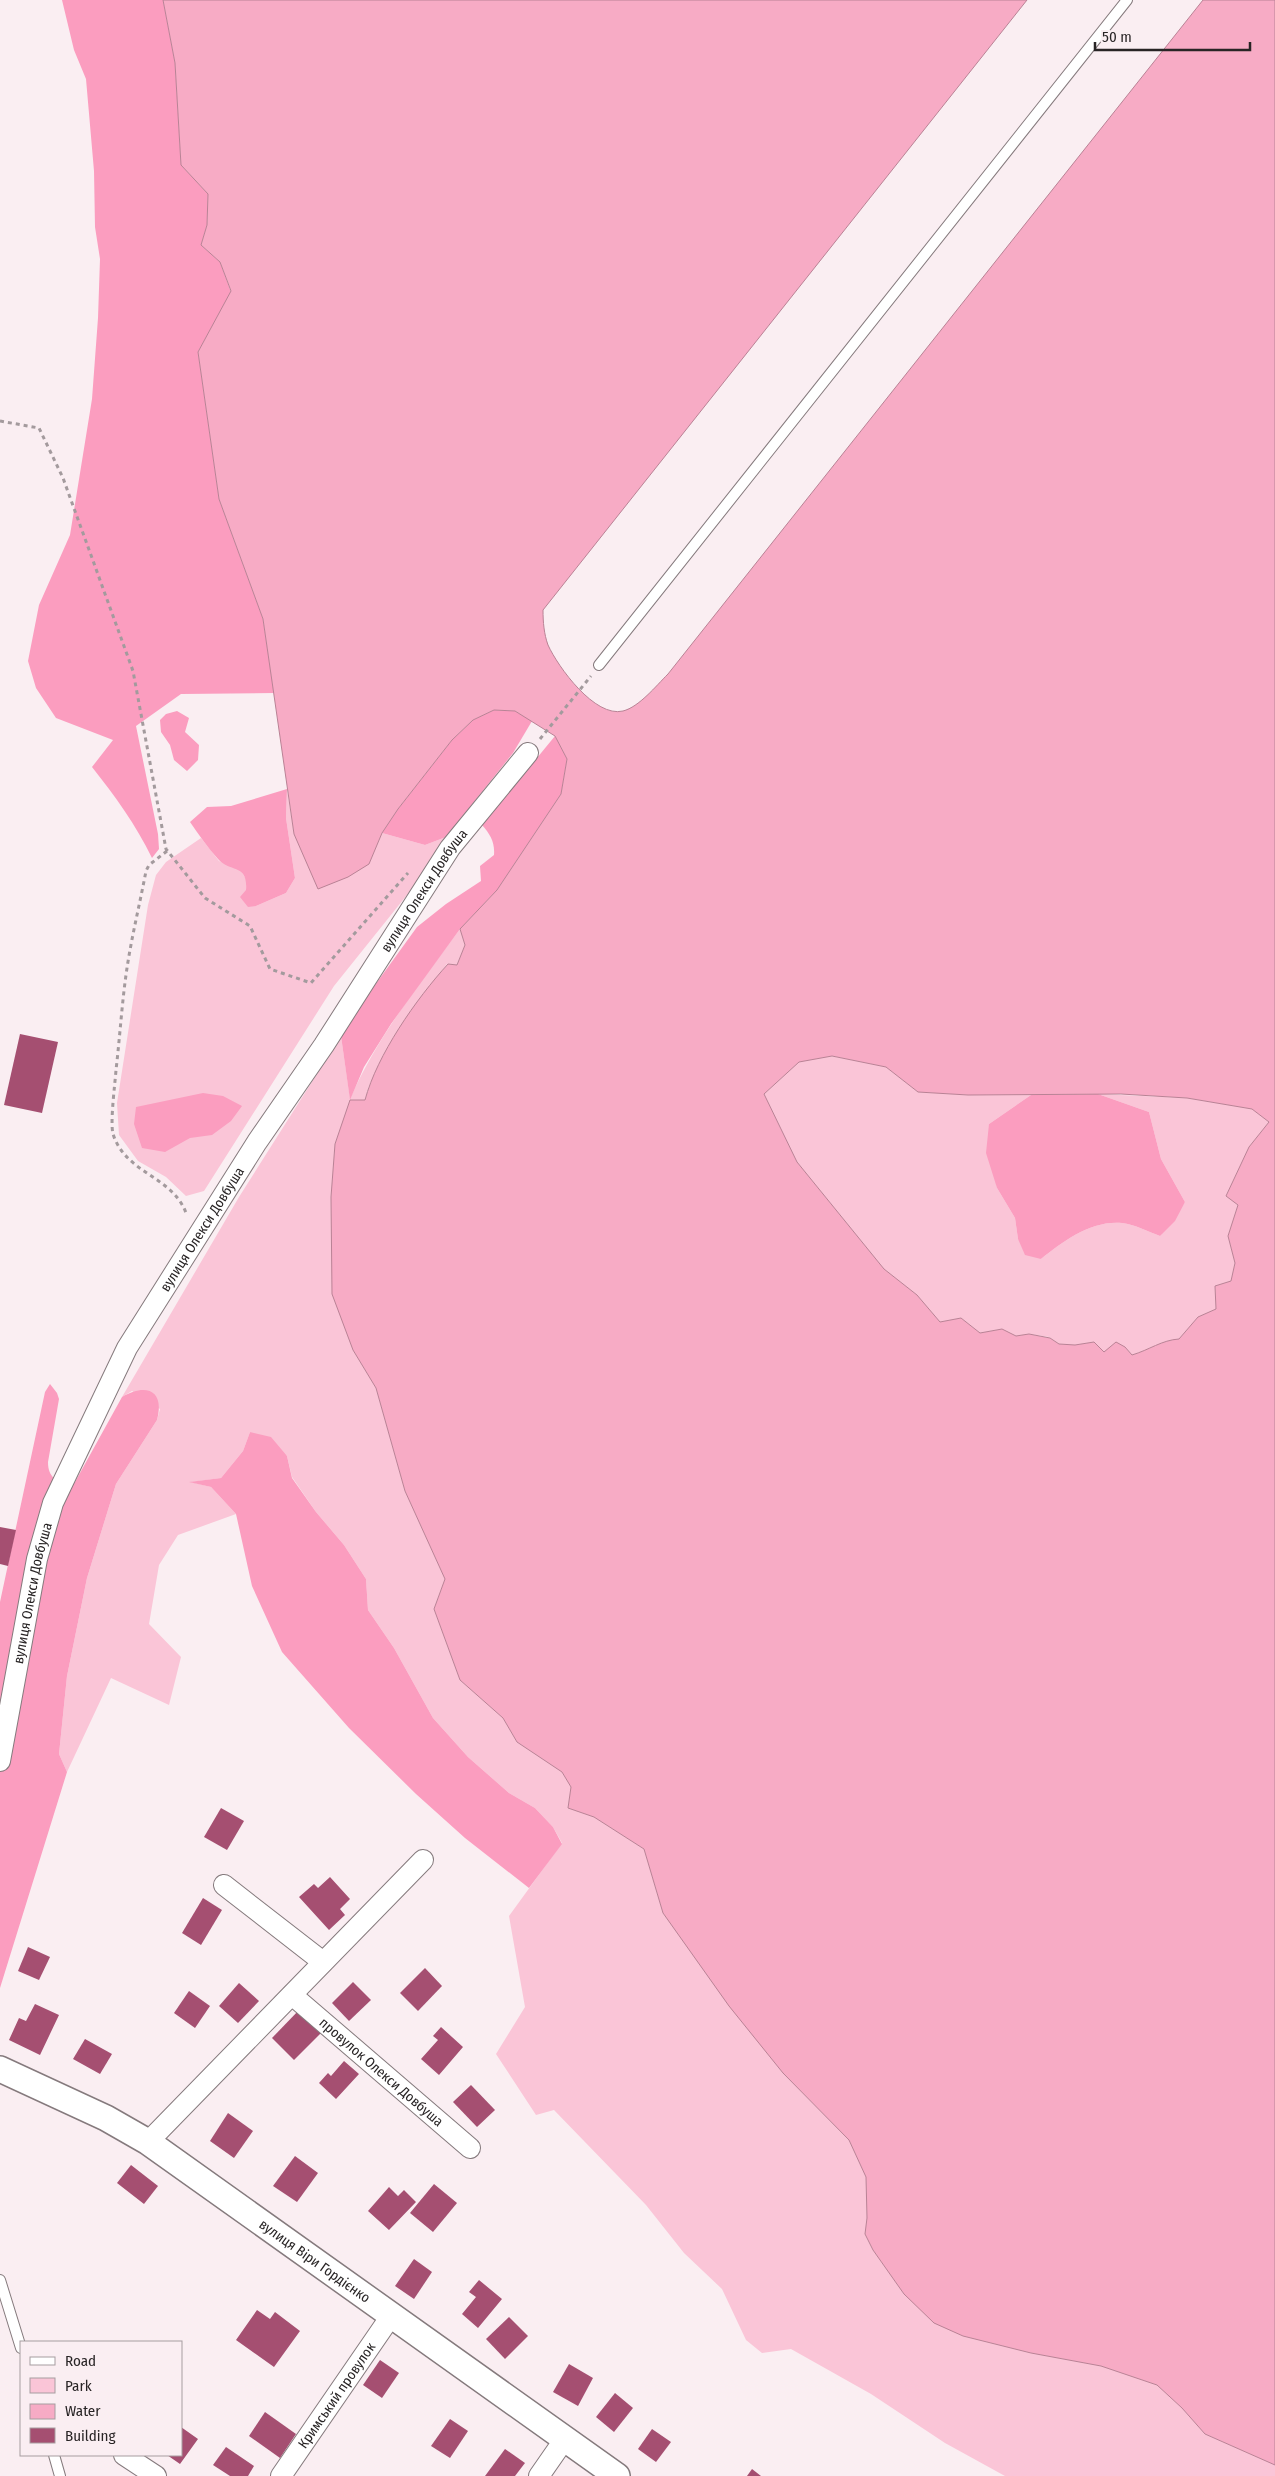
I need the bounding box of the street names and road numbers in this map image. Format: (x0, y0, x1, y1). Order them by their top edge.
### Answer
street label: вулиця Олекси Довбуша (378, 826, 471, 955)
street label: вулиця Олекси Довбуша (157, 1164, 248, 1295)
street label: вулиця Олекси Довбуша (10, 1520, 56, 1665)
street label: провулок Олекси Довбуша (316, 2014, 447, 2130)
street label: вулиця Віри Гордієнко (256, 2216, 373, 2307)
street label: Кримський провулок (295, 2339, 380, 2452)

